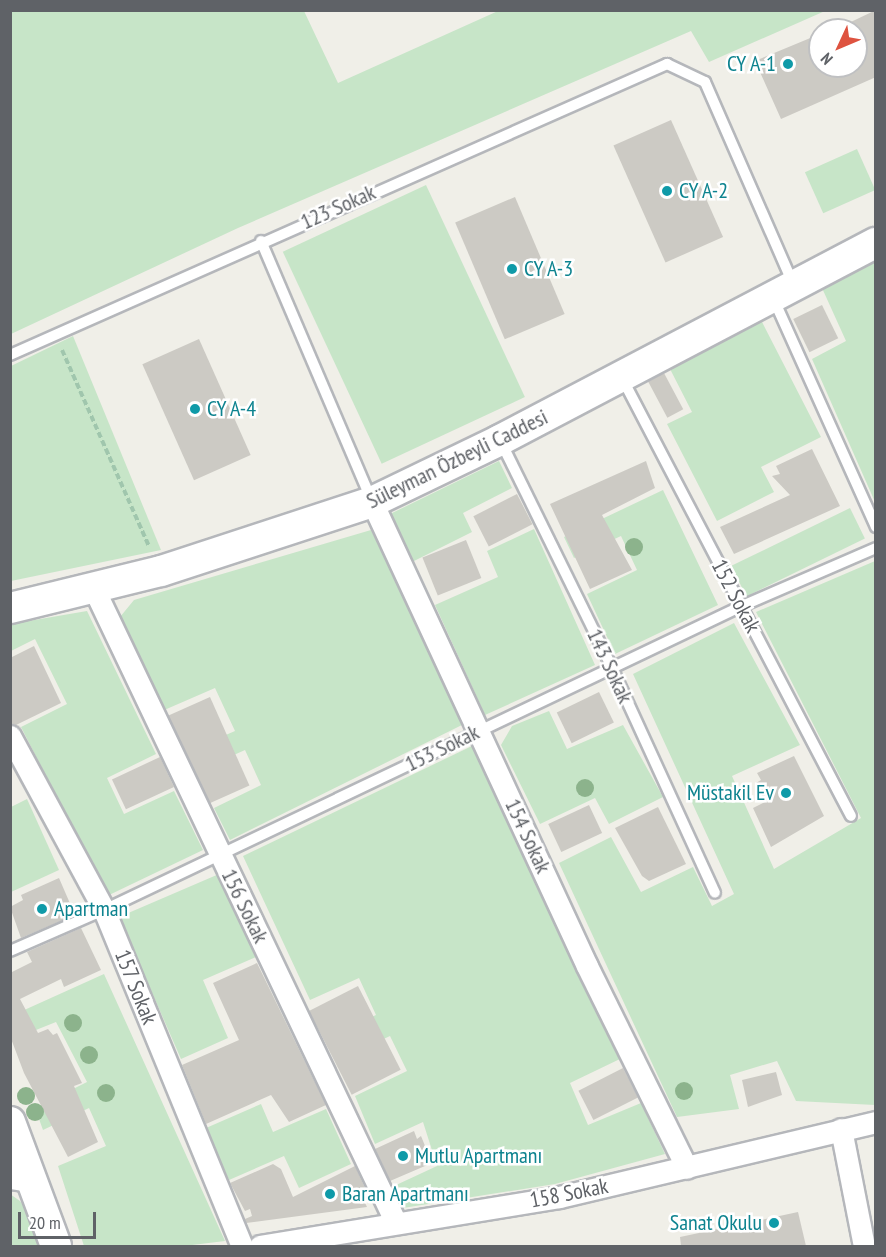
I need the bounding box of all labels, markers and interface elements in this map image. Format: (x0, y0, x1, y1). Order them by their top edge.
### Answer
north arrow (808, 18, 868, 78)
text: N (816, 49, 837, 69)
place label: CY A-1 (726, 51, 776, 77)
marker: CY A-1 (781, 57, 795, 71)
place label: CY A-2 (679, 178, 729, 204)
street label: 123 Sokak (296, 179, 380, 235)
marker: CY A-2 (660, 184, 674, 198)
place label: CY A-3 (524, 256, 574, 282)
marker: CY A-3 (505, 262, 519, 276)
place label: CY A-4 (207, 396, 257, 422)
marker: CY A-4 (188, 402, 202, 416)
street label: Süleyman Özbeyli Caddesi (362, 404, 552, 514)
street label: 152 Sokak (706, 555, 766, 637)
street label: 143 Sokak (581, 625, 639, 707)
street label: 153 Sokak (401, 719, 483, 777)
place label: Müstakil Ev (687, 780, 774, 806)
marker: Müstakil Ev (779, 786, 793, 800)
street label: 154 Sokak (499, 795, 557, 877)
street label: 156 Sokak (216, 865, 274, 947)
place label: Apartman (54, 896, 128, 922)
marker: Apartman (35, 902, 49, 916)
street label: 157 Sokak (109, 945, 163, 1029)
place label: Mutlu Apartmanı (415, 1143, 543, 1169)
marker: Mutlu Apartmanı (396, 1149, 410, 1163)
street label: 158 Sokak (528, 1172, 610, 1214)
place label: Baran Apartmanı (342, 1181, 469, 1207)
marker: Baran Apartmanı (323, 1187, 337, 1201)
scale bar (21, 1200, 99, 1238)
place label: Sanat Okulu (670, 1210, 762, 1236)
text: 20 m (29, 1211, 61, 1234)
marker: Sanat Okulu (767, 1216, 781, 1230)

